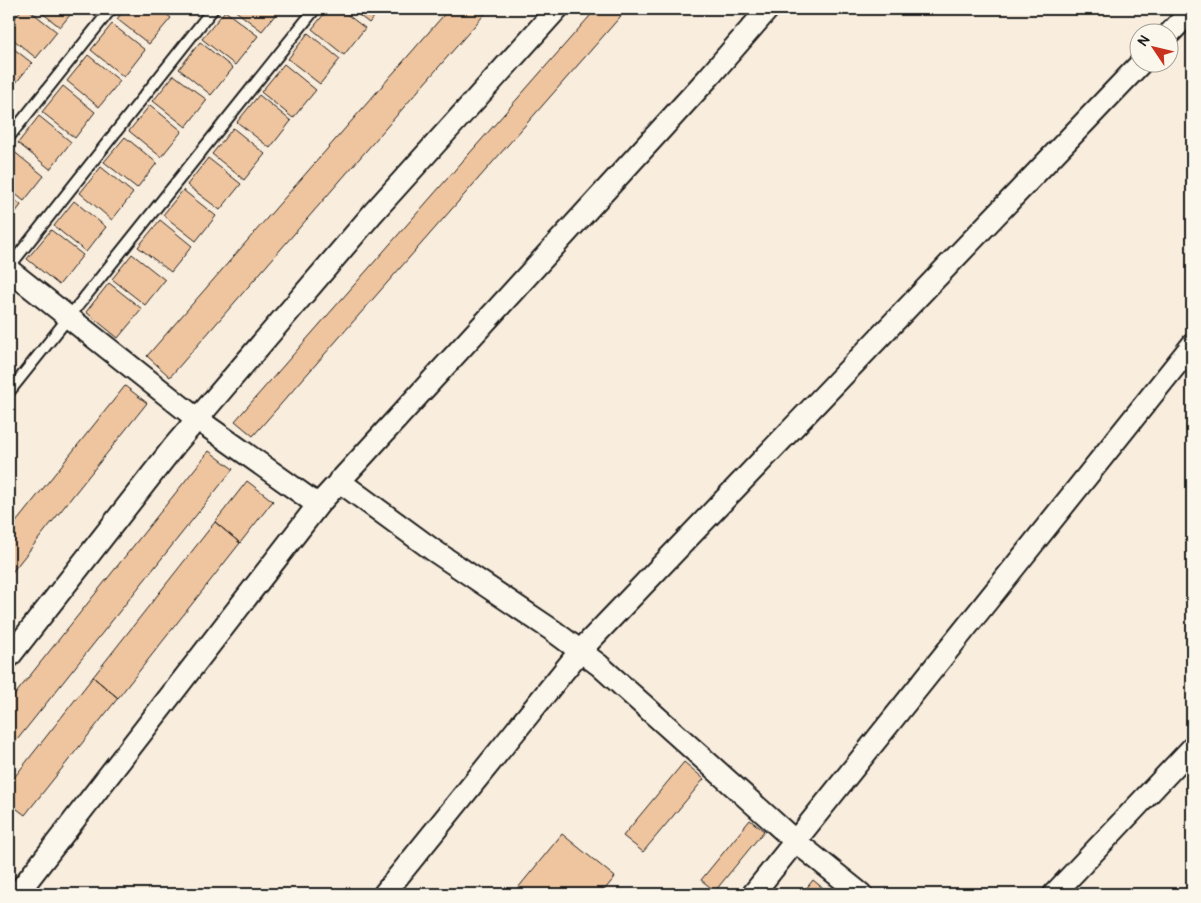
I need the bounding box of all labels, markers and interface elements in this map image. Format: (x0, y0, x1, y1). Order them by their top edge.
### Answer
north arrow (1128, 22, 1178, 72)
text: N (1134, 32, 1153, 50)

